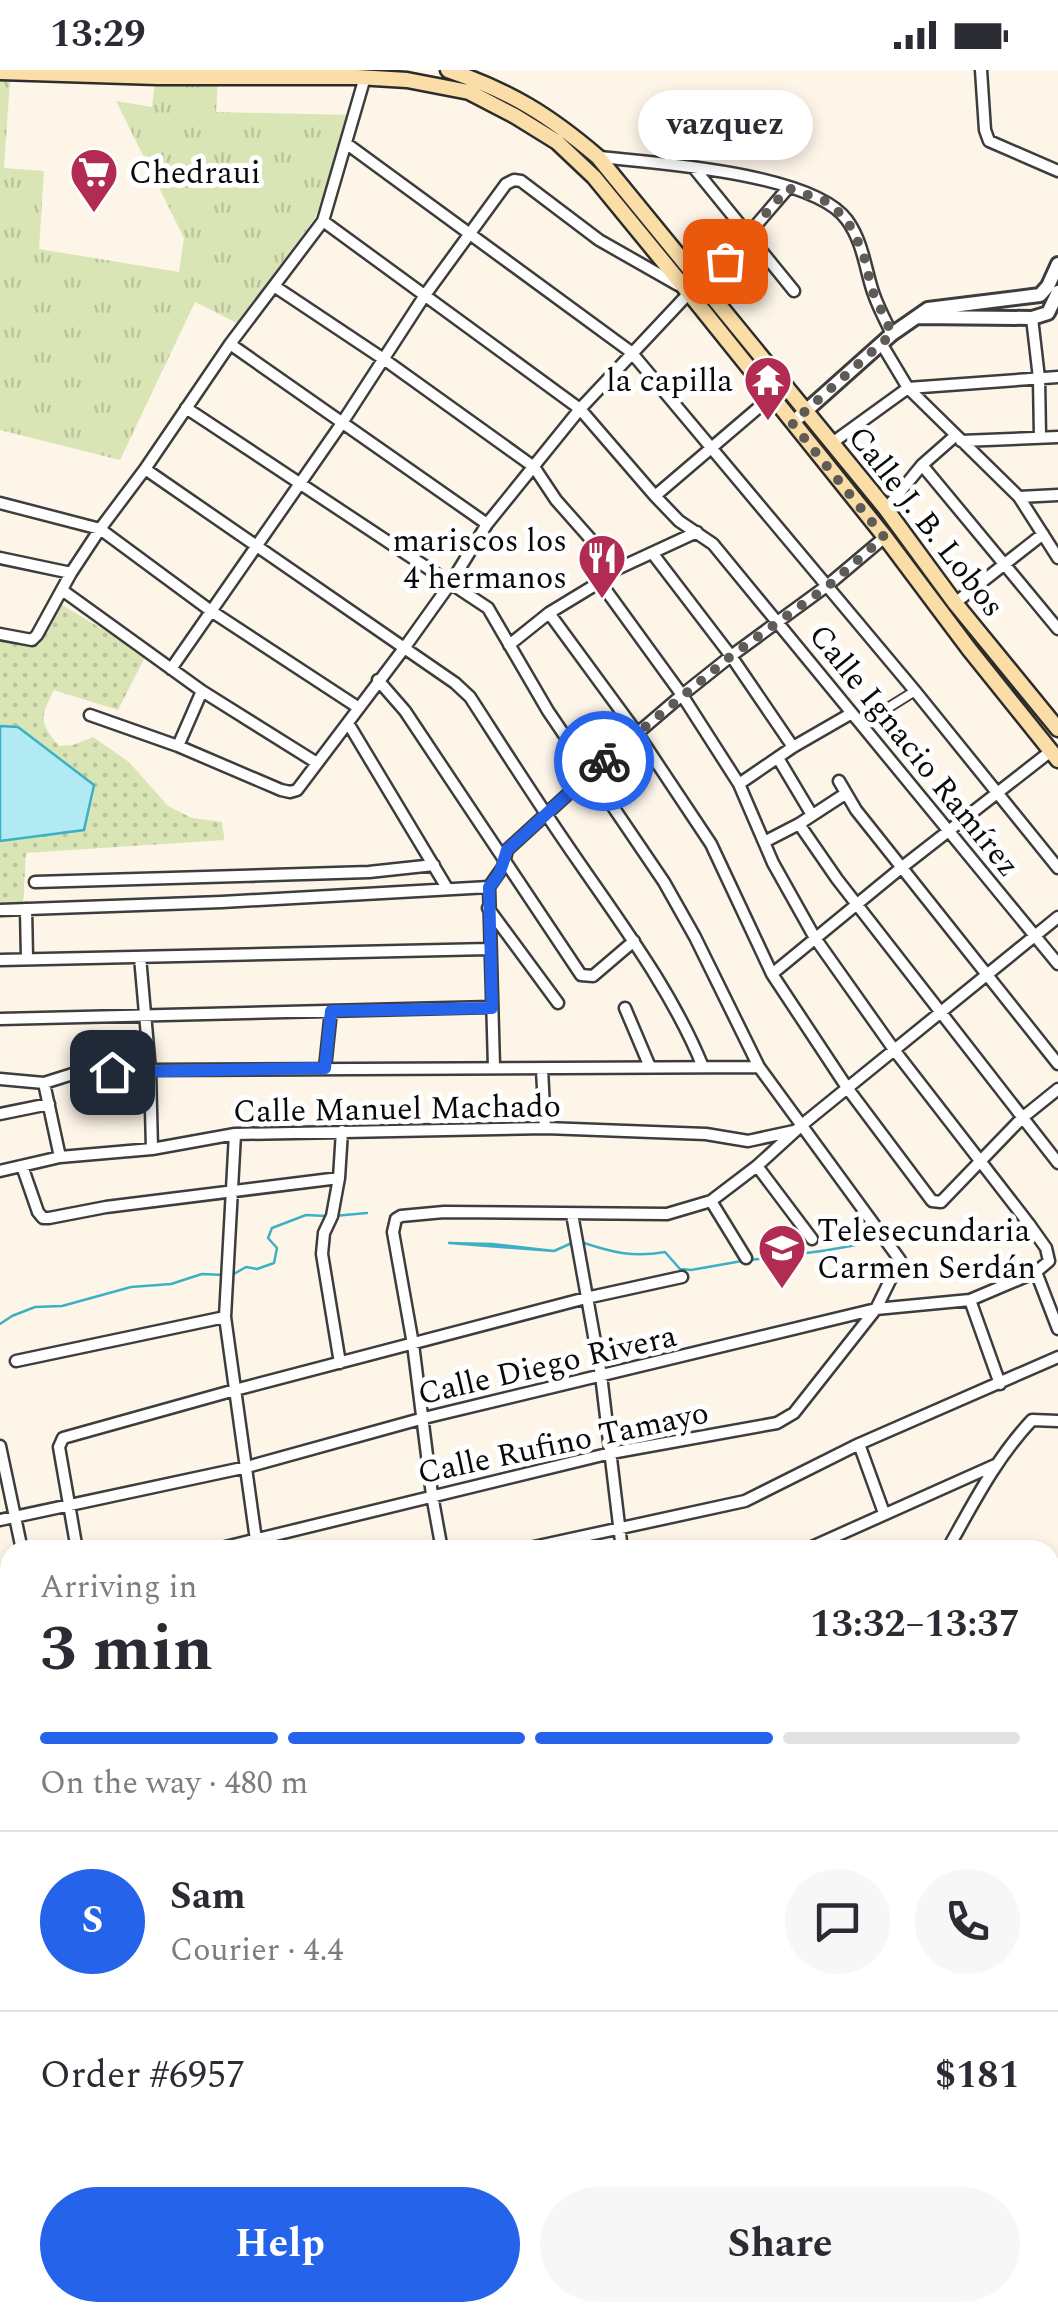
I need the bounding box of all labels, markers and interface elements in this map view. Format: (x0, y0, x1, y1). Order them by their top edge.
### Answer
text: 13:29 (50, 6, 145, 64)
callout: vazquez (638, 91, 812, 161)
text: vazquez (667, 100, 784, 149)
supermarket icon: Chedraui (68, 146, 120, 214)
place label: Chedraui (129, 149, 261, 198)
pin (683, 219, 768, 304)
icon: bag (698, 234, 753, 289)
temple icon: la capilla (742, 354, 794, 422)
place label: la capilla (606, 357, 733, 406)
street label: Calle J. B. Lobos (835, 416, 1016, 628)
place label: mariscos los 4 hermanos (393, 517, 567, 603)
restaurant icon: mariscos los 4 hermanos (576, 532, 628, 600)
street label: Calle Ignacio Ramírez (796, 614, 1032, 888)
courier (554, 711, 654, 811)
icon: bike (577, 734, 632, 789)
pin (70, 1030, 155, 1115)
icon: home (85, 1045, 140, 1100)
street label: Calle Manuel Machado (233, 1082, 561, 1137)
place label: Telesecundaria Carmen Serdán (817, 1207, 1036, 1293)
school or university icon: Telesecundaria Carmen Serdán (756, 1222, 808, 1290)
street label: Calle Diego Rivera (413, 1312, 682, 1419)
street label: Calle Rufino Tamayo (413, 1389, 713, 1498)
text: Arriving in (40, 1563, 197, 1612)
text: 13:32–13:37 (810, 1596, 1020, 1654)
text: 3 min (40, 1600, 213, 1699)
text: On the way · 480 m (40, 1759, 308, 1808)
text: Sam (170, 1868, 246, 1926)
button: chat (785, 1869, 890, 1974)
button: phone (915, 1869, 1020, 1974)
text: S (82, 1892, 103, 1950)
text: Courier · 4.4 (170, 1926, 343, 1975)
text: Order #6957 (40, 2047, 245, 2105)
text: $181 (935, 2047, 1020, 2105)
button: Help (40, 2187, 520, 2302)
button: Share (540, 2187, 1020, 2302)

